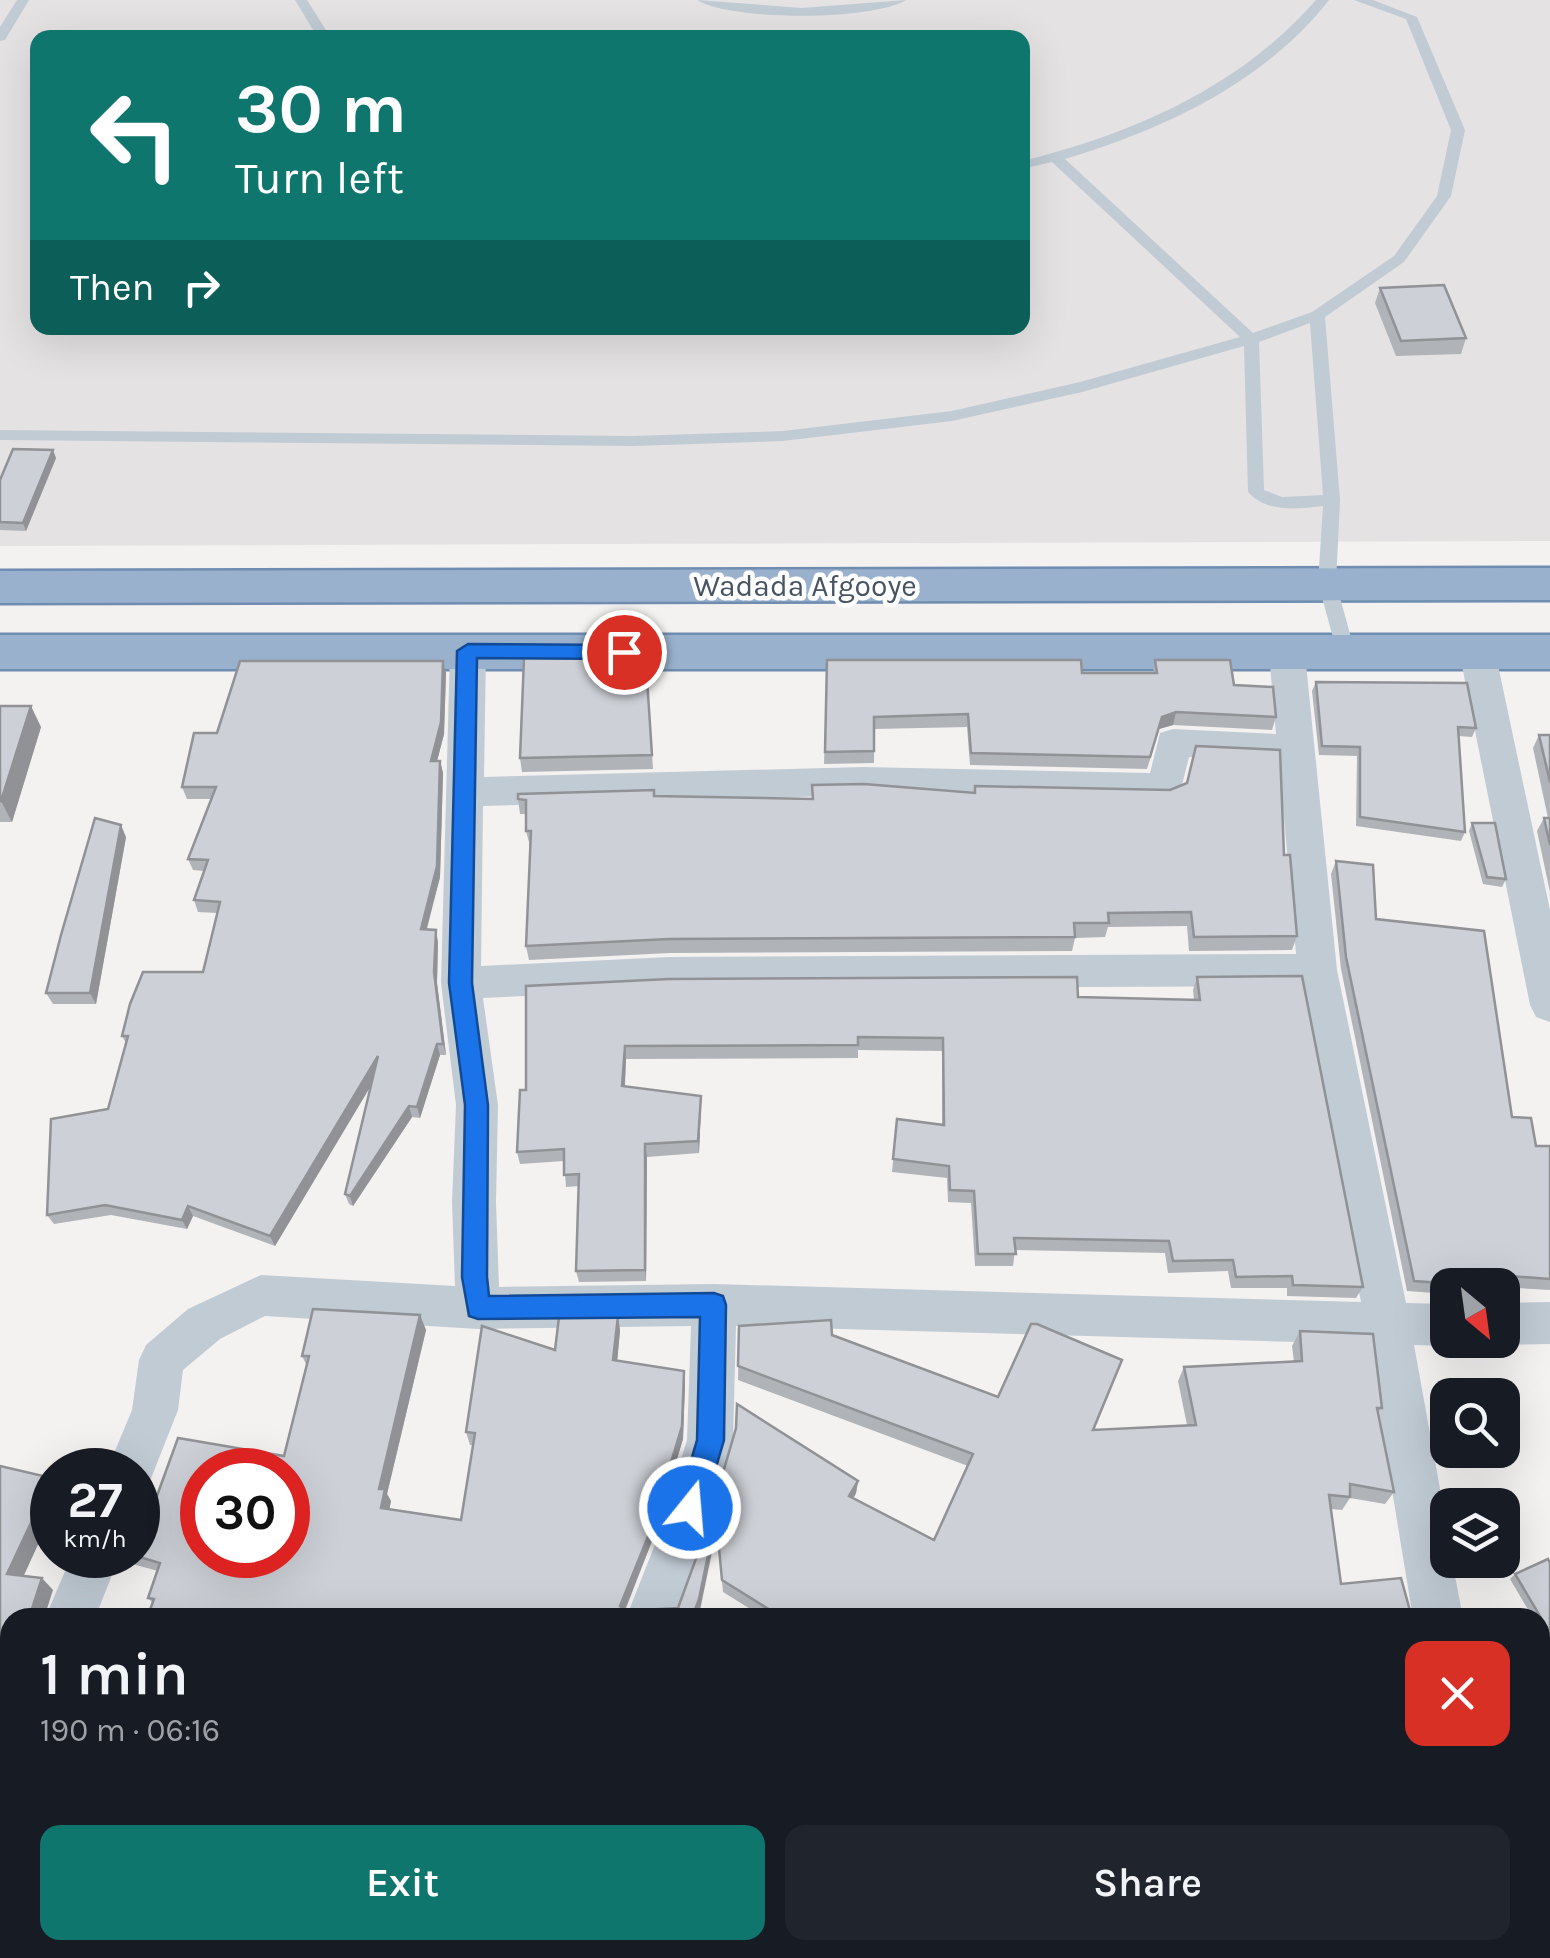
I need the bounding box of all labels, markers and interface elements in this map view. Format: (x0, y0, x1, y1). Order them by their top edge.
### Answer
text: 30 m (235, 68, 407, 150)
icon: left (70, 70, 200, 200)
text: Turn left (235, 152, 404, 204)
icon: right (174, 260, 229, 315)
text: Then (70, 265, 154, 310)
street label: Wadada Afgooye (693, 568, 917, 604)
pin (582, 610, 667, 695)
icon: arrive (597, 625, 652, 680)
north arrow (1430, 1268, 1520, 1358)
map controls (1430, 1268, 1520, 1578)
button: search (1430, 1378, 1520, 1468)
speed limit sign: 30 (180, 1448, 310, 1578)
position arrow (638, 1456, 742, 1560)
text: 27 (67, 1471, 123, 1530)
button: layers (1430, 1488, 1520, 1578)
text: km/h (63, 1524, 127, 1553)
text: 1 min (40, 1639, 189, 1709)
button: close (1405, 1641, 1510, 1746)
text: 190 m · 06:16 (40, 1712, 220, 1749)
button: Exit (40, 1825, 765, 1940)
button: Share (785, 1825, 1510, 1940)

